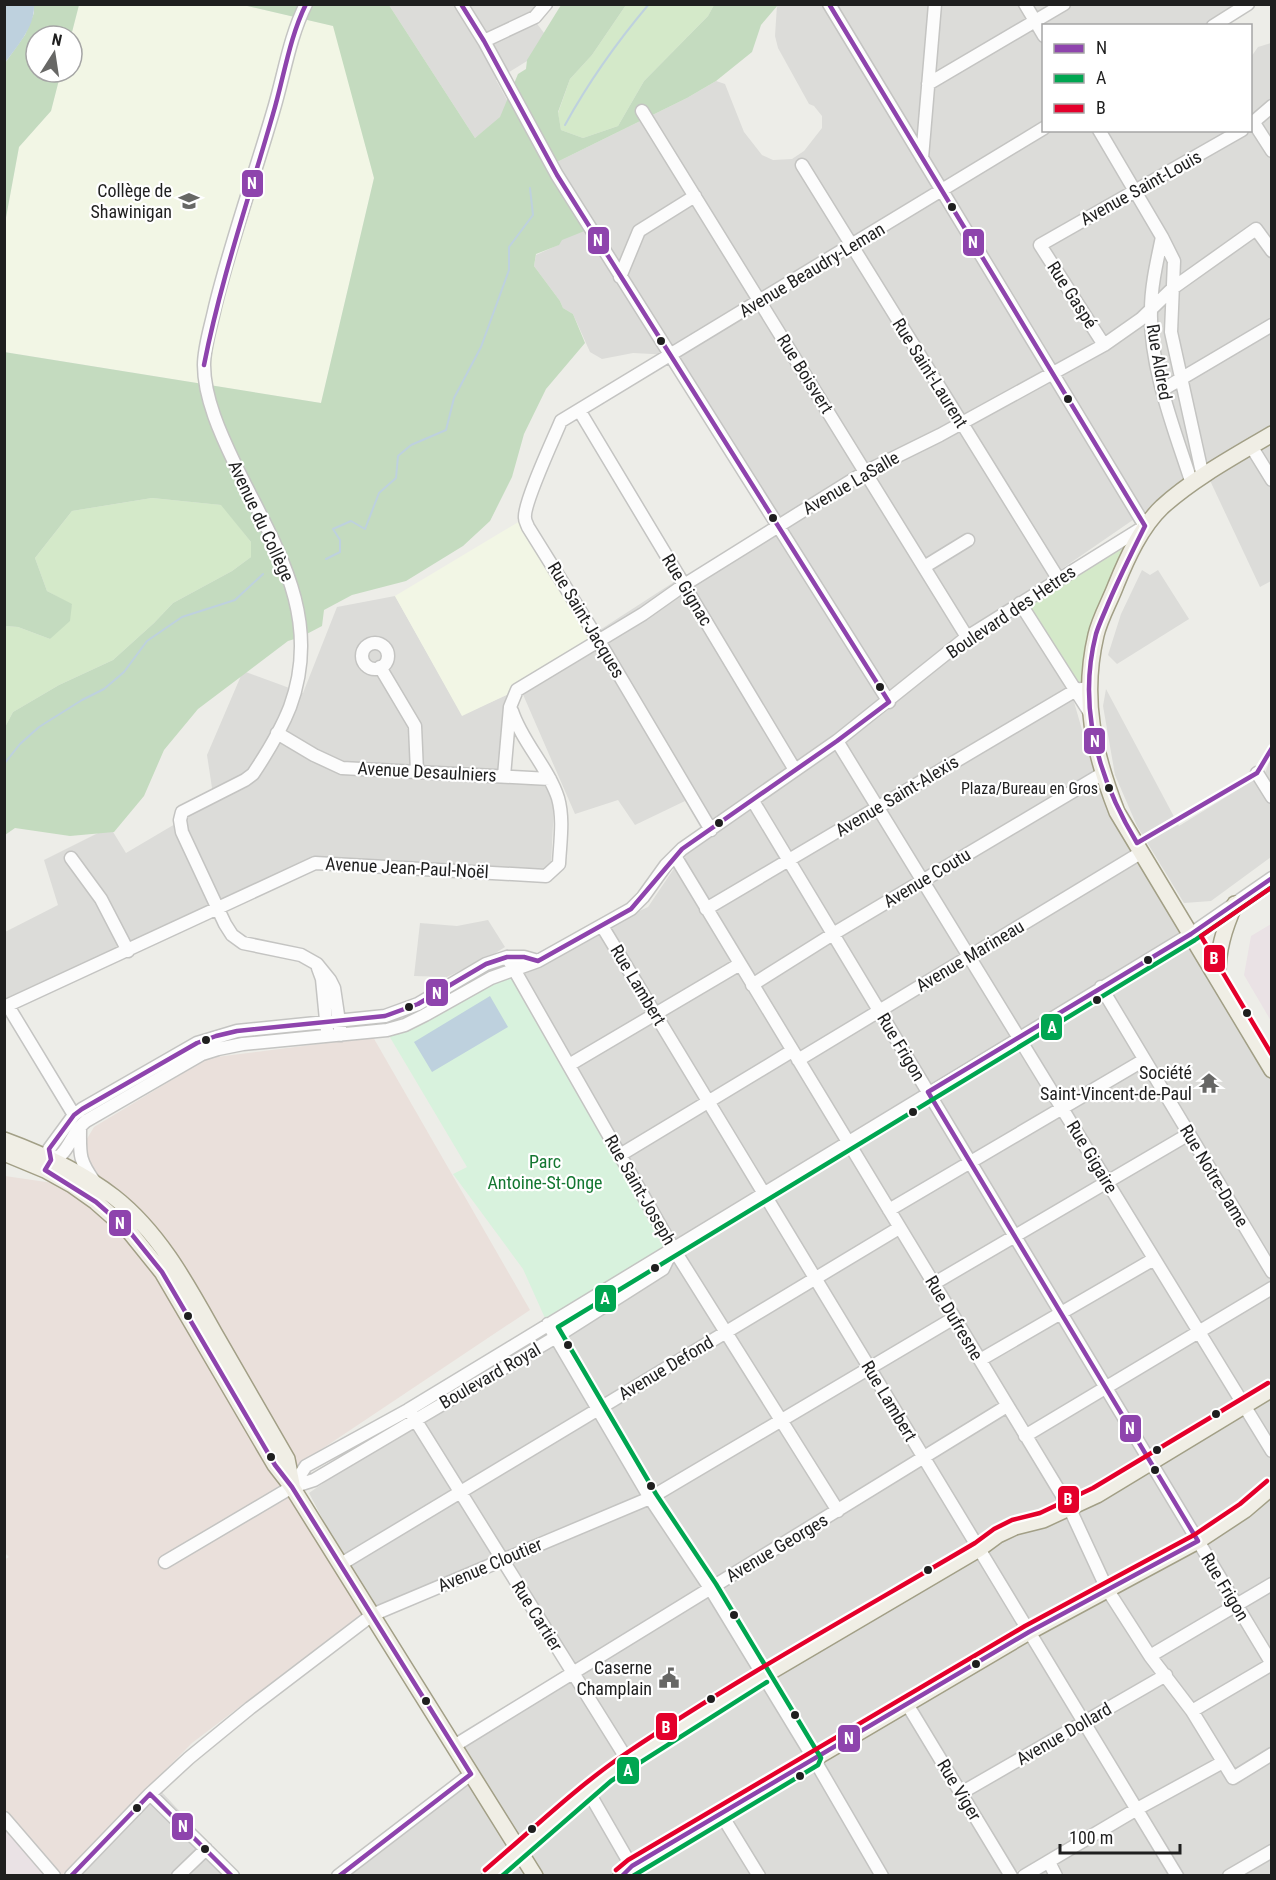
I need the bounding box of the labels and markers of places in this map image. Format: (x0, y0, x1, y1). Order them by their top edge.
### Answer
place label: Collège de Shawinigan (90, 180, 172, 222)
school or university icon: Collège de Shawinigan (177, 189, 201, 213)
unlabelled marker (946, 201, 958, 213)
unlabelled marker (655, 335, 667, 347)
unlabelled marker (1062, 393, 1074, 405)
unlabelled marker (767, 512, 779, 524)
unlabelled marker (874, 681, 886, 693)
place label: Plaza/Bureau en Gros (961, 779, 1098, 798)
marker: Plaza/Bureau en Gros (1103, 782, 1115, 794)
unlabelled marker (713, 817, 725, 829)
unlabelled marker (1142, 954, 1154, 966)
unlabelled marker (1091, 994, 1103, 1006)
unlabelled marker (403, 1001, 415, 1013)
unlabelled marker (1241, 1007, 1253, 1019)
unlabelled marker (200, 1034, 212, 1046)
place label: Société Saint-Vincent-de-Paul (1040, 1062, 1192, 1104)
temple icon: Société Saint-Vincent-de-Paul (1197, 1071, 1221, 1095)
unlabelled marker (907, 1106, 919, 1118)
unlabelled marker (649, 1262, 661, 1274)
unlabelled marker (182, 1310, 194, 1322)
unlabelled marker (562, 1339, 574, 1351)
unlabelled marker (1210, 1408, 1222, 1420)
unlabelled marker (1151, 1444, 1163, 1456)
unlabelled marker (265, 1451, 277, 1463)
unlabelled marker (1149, 1464, 1161, 1476)
unlabelled marker (645, 1480, 657, 1492)
unlabelled marker (922, 1564, 934, 1576)
unlabelled marker (728, 1609, 740, 1621)
place label: Caserne Champlain (576, 1657, 652, 1699)
unlabelled marker (970, 1658, 982, 1670)
public building icon: Caserne Champlain (657, 1666, 681, 1690)
unlabelled marker (705, 1693, 717, 1705)
unlabelled marker (420, 1695, 432, 1707)
unlabelled marker (789, 1709, 801, 1721)
unlabelled marker (794, 1770, 806, 1782)
unlabelled marker (131, 1802, 143, 1814)
unlabelled marker (526, 1823, 538, 1835)
unlabelled marker (199, 1843, 211, 1855)

